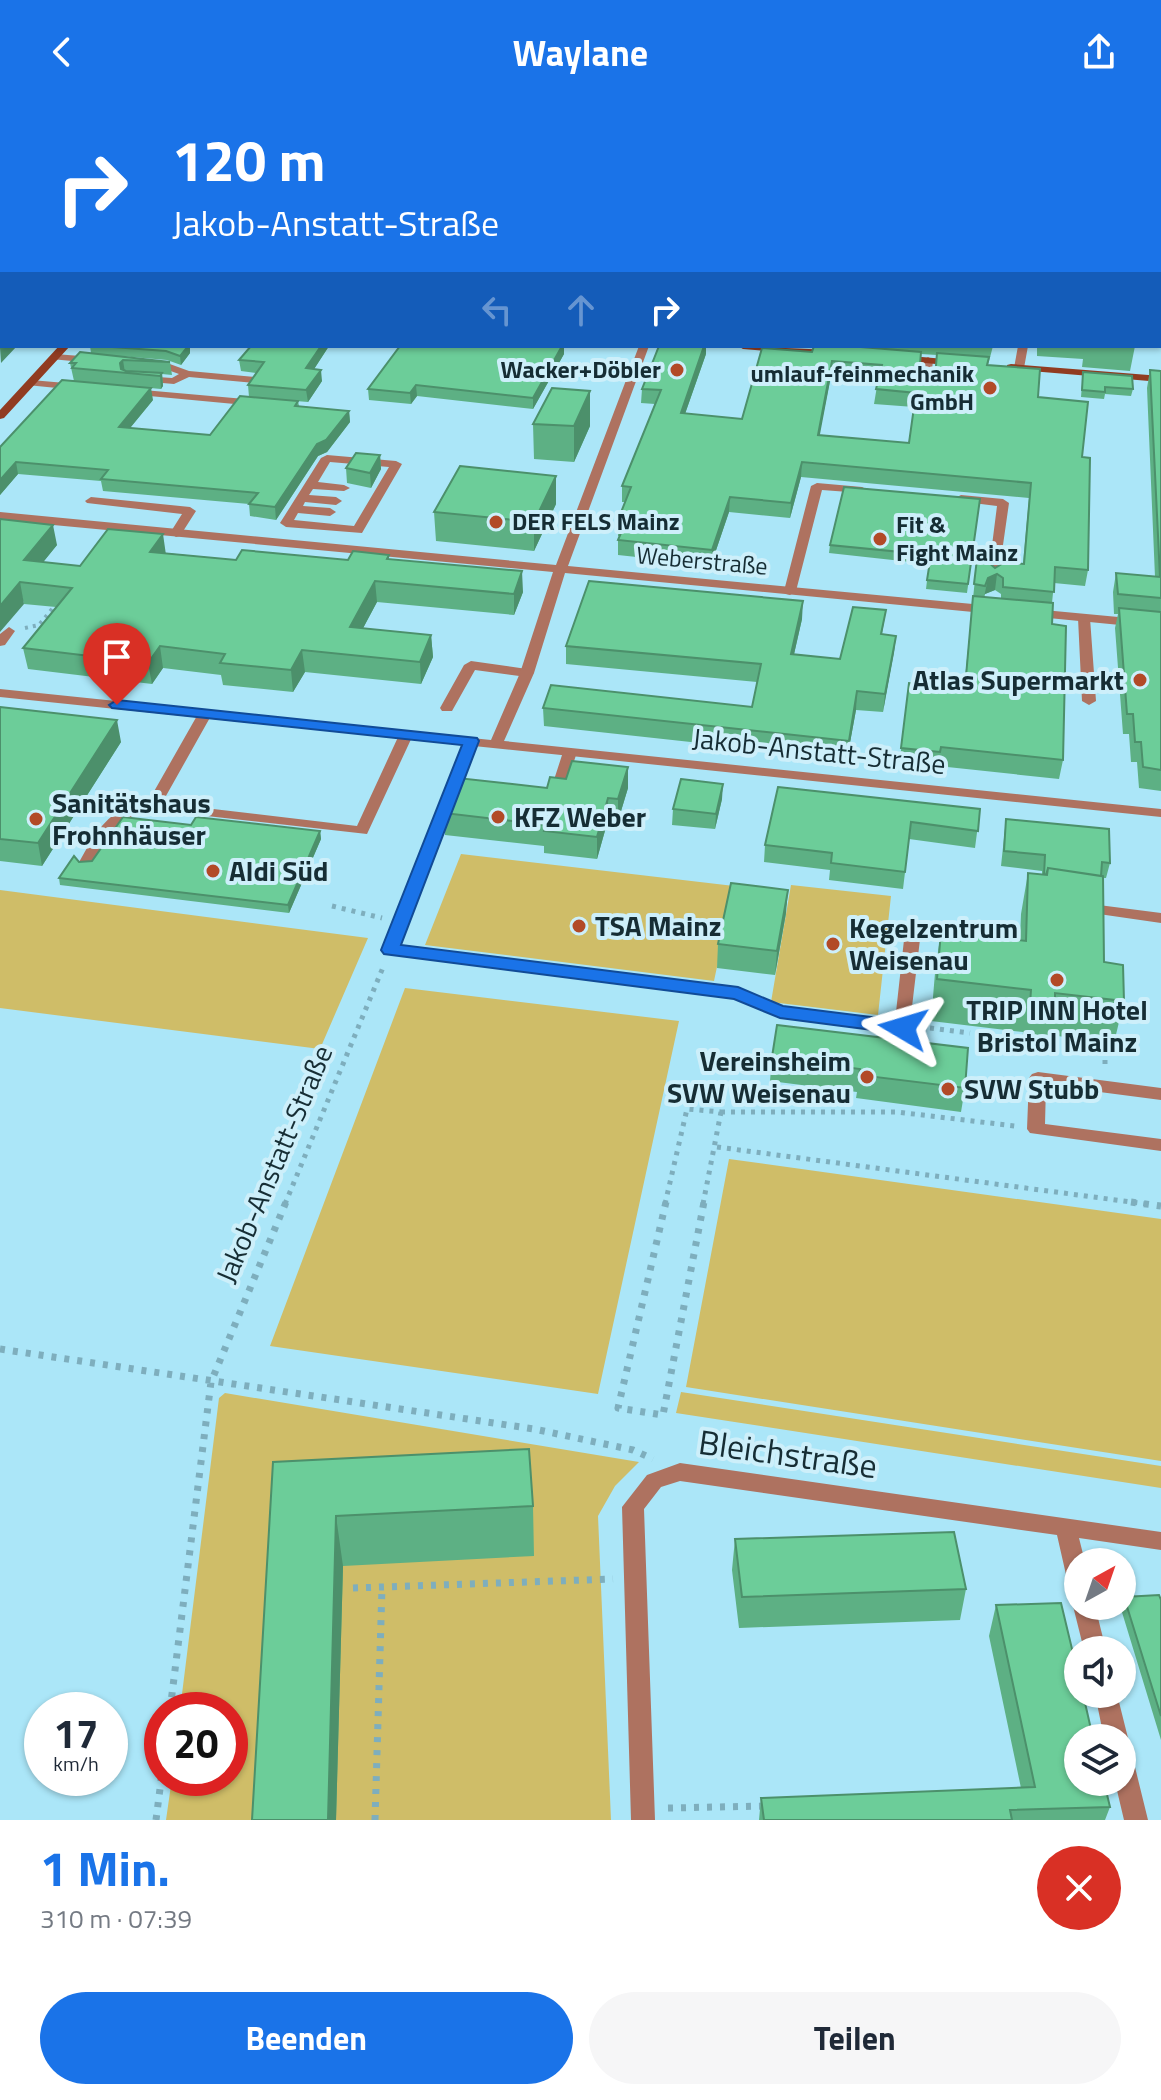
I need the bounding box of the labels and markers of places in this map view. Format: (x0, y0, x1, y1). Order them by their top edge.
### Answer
place label: Wacker+Döbler (501, 351, 661, 387)
place label: umlauf-feinmechanik GmbH (751, 355, 975, 419)
marker: Wacker+Döbler (668, 361, 686, 379)
marker: umlauf-feinmechanik GmbH (981, 379, 999, 397)
place label: DER FELS Mainz (512, 503, 680, 539)
place label: Fit & Fight Mainz (896, 506, 1018, 570)
marker: DER FELS Mainz (487, 513, 505, 531)
marker: Fit & Fight Mainz (871, 530, 889, 548)
pin (83, 623, 151, 705)
place label: Atlas Supermarkt (913, 658, 1124, 701)
marker: Atlas Supermarkt (1131, 671, 1149, 689)
place label: Sanitätshaus Frohnhäuser (52, 781, 211, 856)
place label: KFZ Weber (514, 795, 646, 838)
marker: KFZ Weber (489, 808, 507, 826)
marker: Sanitätshaus Frohnhäuser (27, 810, 45, 828)
place label: Aldi Süd (229, 849, 328, 892)
marker: Aldi Süd (204, 862, 222, 880)
place label: TSA Mainz (595, 904, 722, 947)
place label: Kegelzentrum Weisenau (849, 906, 1018, 981)
marker: TSA Mainz (570, 917, 588, 935)
marker: Kegelzentrum Weisenau (824, 935, 842, 953)
marker: TRIP INN Hotel Bristol Mainz (1048, 971, 1066, 989)
place label: TRIP INN Hotel Bristol Mainz (966, 988, 1148, 1063)
place label: Vereinsheim SVW Weisenau (667, 1039, 851, 1114)
place label: SVW Stubb (964, 1067, 1099, 1110)
marker: Vereinsheim SVW Weisenau (858, 1068, 876, 1086)
marker: SVW Stubb (939, 1080, 957, 1098)

